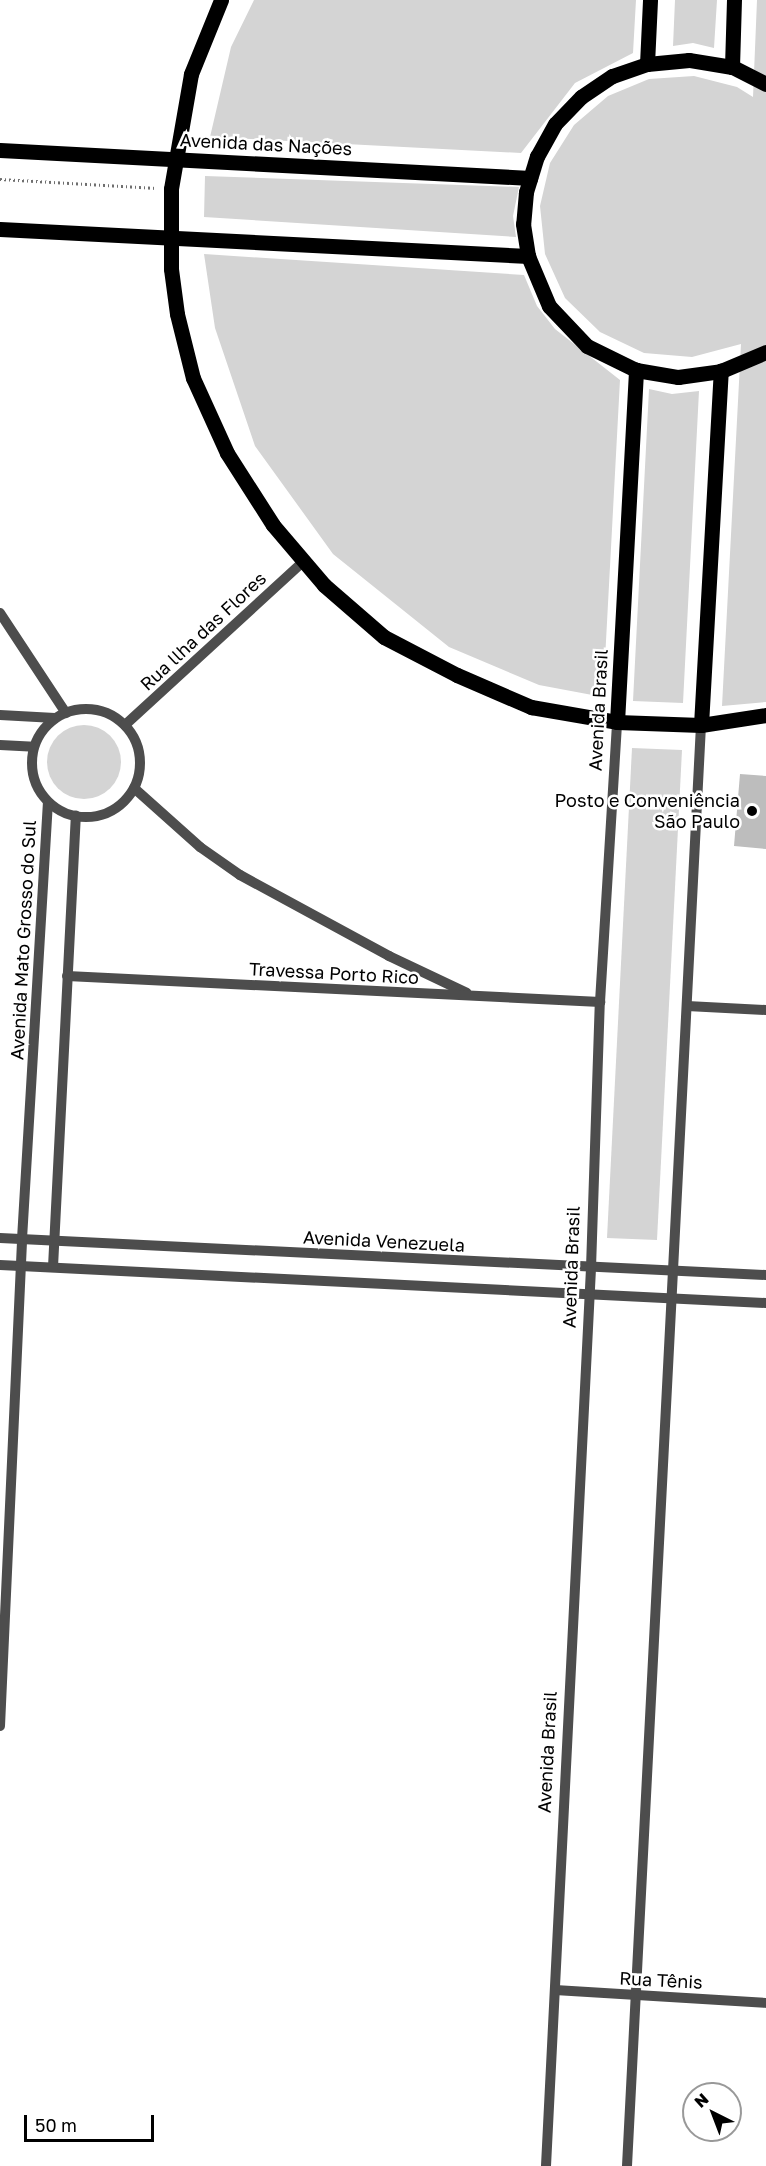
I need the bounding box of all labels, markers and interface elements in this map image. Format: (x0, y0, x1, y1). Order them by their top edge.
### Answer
street label: Avenida das Nações (179, 129, 353, 159)
street label: Rua llha das Flores (136, 567, 270, 695)
street label: Avenida Brasil (584, 649, 612, 771)
place label: Posto e Conveniência São Paulo (554, 790, 740, 832)
marker: Posto e Conveniência São Paulo (745, 804, 759, 818)
street label: Avenida Mato Grosso do Sul (6, 820, 40, 1060)
street label: Travessa Porto Rico (249, 958, 419, 988)
street label: Avenida Brasil (558, 1206, 584, 1328)
street label: Avenida Venezuela (302, 1226, 466, 1256)
street label: Avenida Brasil (533, 1691, 561, 1813)
street label: Rua Tênis (619, 1967, 703, 1993)
north arrow (682, 2082, 742, 2142)
text: N (690, 2089, 713, 2112)
scale bar (27, 2103, 158, 2141)
text: 50 m (35, 2114, 77, 2136)

